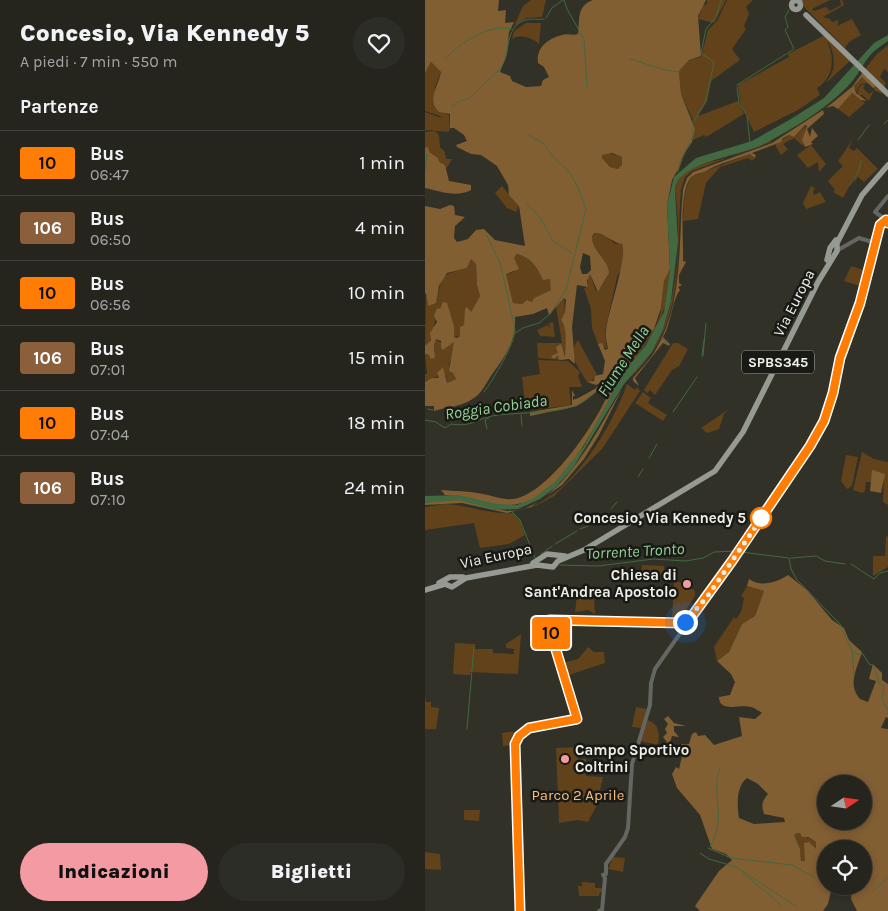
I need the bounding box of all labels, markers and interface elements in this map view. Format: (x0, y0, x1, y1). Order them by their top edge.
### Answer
button: heart (353, 17, 405, 69)
text: Concesio, Via Kennedy 5 (20, 19, 309, 47)
text: A piedi · 7 min · 550 m (20, 52, 178, 71)
text: Partenze (20, 96, 98, 118)
text: Bus (90, 143, 124, 165)
text: 10 (39, 152, 56, 174)
text: 1 min (359, 152, 405, 174)
text: 06:47 (90, 165, 129, 184)
text: Bus (90, 208, 124, 230)
text: 106 (33, 217, 62, 239)
text: 4 min (355, 217, 405, 239)
text: 06:50 (90, 230, 131, 249)
street label: Via Europa (769, 266, 819, 340)
text: Bus (90, 273, 124, 295)
text: 10 (39, 282, 56, 304)
text: 10 min (348, 282, 405, 304)
text: 06:56 (90, 295, 131, 314)
water label: Fiume Mella (593, 322, 653, 400)
text: Bus (90, 338, 124, 360)
text: 106 (33, 347, 62, 369)
text: 15 min (349, 347, 405, 369)
road number: SPBS345 (742, 351, 814, 374)
text: 07:01 (90, 360, 125, 379)
water label: Roggia Cobiada (444, 390, 548, 424)
text: Bus (90, 403, 124, 425)
text: 10 (39, 412, 56, 434)
text: 18 min (348, 412, 405, 434)
text: 07:04 (90, 425, 129, 444)
text: Bus (90, 468, 124, 490)
text: 106 (33, 477, 62, 499)
text: 24 min (344, 477, 405, 499)
text: 07:10 (90, 490, 125, 509)
marker: Concesio, Via Kennedy 5 (750, 507, 772, 529)
place label: Concesio, Via Kennedy 5 (574, 509, 746, 527)
water label: Torrente Tronto (585, 539, 685, 563)
street label: Via Europa (458, 540, 534, 572)
place label: Chiesa di Sant'Andrea Apostolo (524, 566, 677, 601)
marker: Chiesa di Sant'Andrea Apostolo (681, 578, 693, 590)
your location (673, 610, 698, 635)
line badge: 10 (529, 617, 573, 649)
text: 10 (542, 622, 560, 644)
place label: Campo Sportivo Coltrini (575, 741, 689, 776)
marker: Campo Sportivo Coltrini (559, 753, 571, 765)
north arrow (817, 775, 873, 830)
map controls (817, 775, 872, 895)
park label: Parco 2 Aprile (532, 786, 624, 804)
button: locate (817, 840, 872, 895)
button: Indicazioni (20, 843, 208, 901)
button: Biglietti (218, 843, 405, 901)

